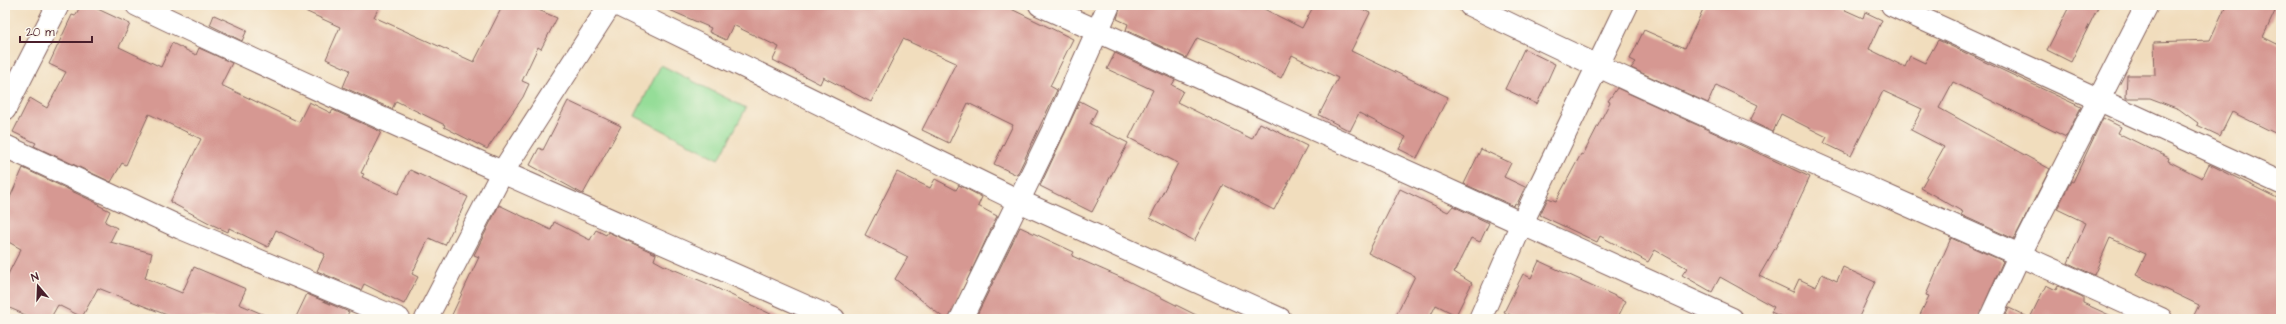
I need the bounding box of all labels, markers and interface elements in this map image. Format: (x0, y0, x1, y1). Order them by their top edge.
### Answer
scale bar (20, 18, 92, 44)
text: 20 m (26, 24, 55, 41)
north arrow (18, 266, 58, 306)
text: N (29, 269, 41, 285)

